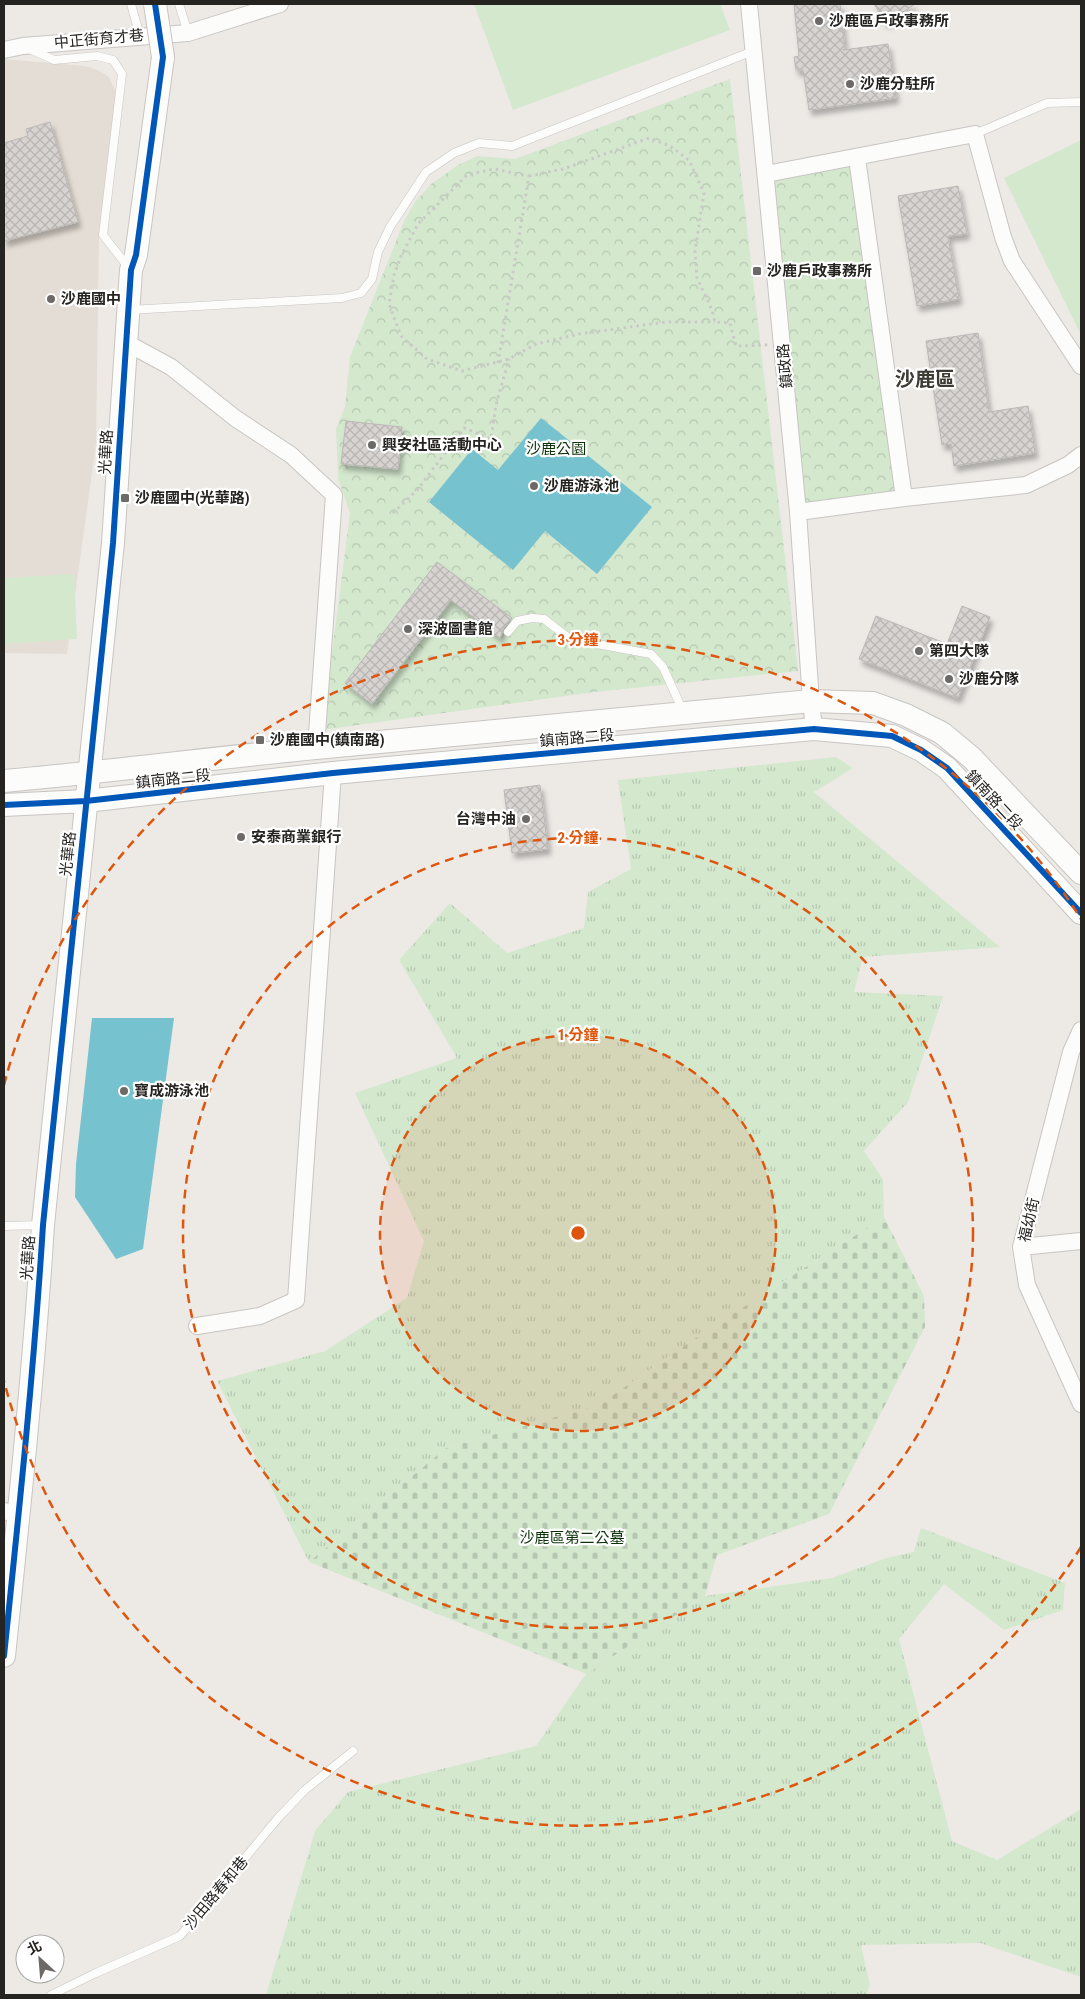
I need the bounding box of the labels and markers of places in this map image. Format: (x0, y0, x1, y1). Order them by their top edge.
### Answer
place label: 沙鹿區戶政事務所 (829, 12, 949, 30)
marker: 沙鹿區戶政事務所 (813, 15, 825, 27)
place label: 沙鹿分駐所 (860, 75, 935, 93)
marker: 沙鹿分駐所 (844, 78, 856, 90)
place label: 沙鹿戶政事務所 (767, 262, 872, 280)
marker: 沙鹿戶政事務所 (751, 265, 763, 277)
place label: 沙鹿國中 (61, 290, 121, 308)
marker: 沙鹿國中 (45, 293, 57, 305)
place label: 興安社區活動中心 (382, 436, 502, 454)
marker: 興安社區活動中心 (366, 439, 378, 451)
place label: 沙鹿游泳池 (544, 477, 619, 495)
marker: 沙鹿游泳池 (528, 480, 540, 492)
place label: 沙鹿國中(光華路) (135, 489, 250, 507)
marker: 沙鹿國中(光華路) (119, 492, 131, 504)
place label: 深波圖書館 (418, 620, 493, 638)
marker: 深波圖書館 (402, 623, 414, 635)
place label: 第四大隊 (929, 642, 989, 660)
marker: 第四大隊 (913, 645, 925, 657)
place label: 沙鹿分隊 (959, 670, 1019, 688)
marker: 沙鹿分隊 (943, 673, 955, 685)
place label: 沙鹿國中(鎮南路) (270, 731, 385, 749)
marker: 沙鹿國中(鎮南路) (254, 734, 266, 746)
place label: 台灣中油 (456, 810, 516, 828)
marker: 台灣中油 (520, 813, 532, 825)
place label: 安泰商業銀行 (251, 828, 341, 846)
marker: 安泰商業銀行 (235, 831, 247, 843)
place label: 寶成游泳池 (134, 1082, 209, 1100)
marker: 寶成游泳池 (118, 1085, 130, 1097)
centre of rings (569, 1224, 587, 1242)

